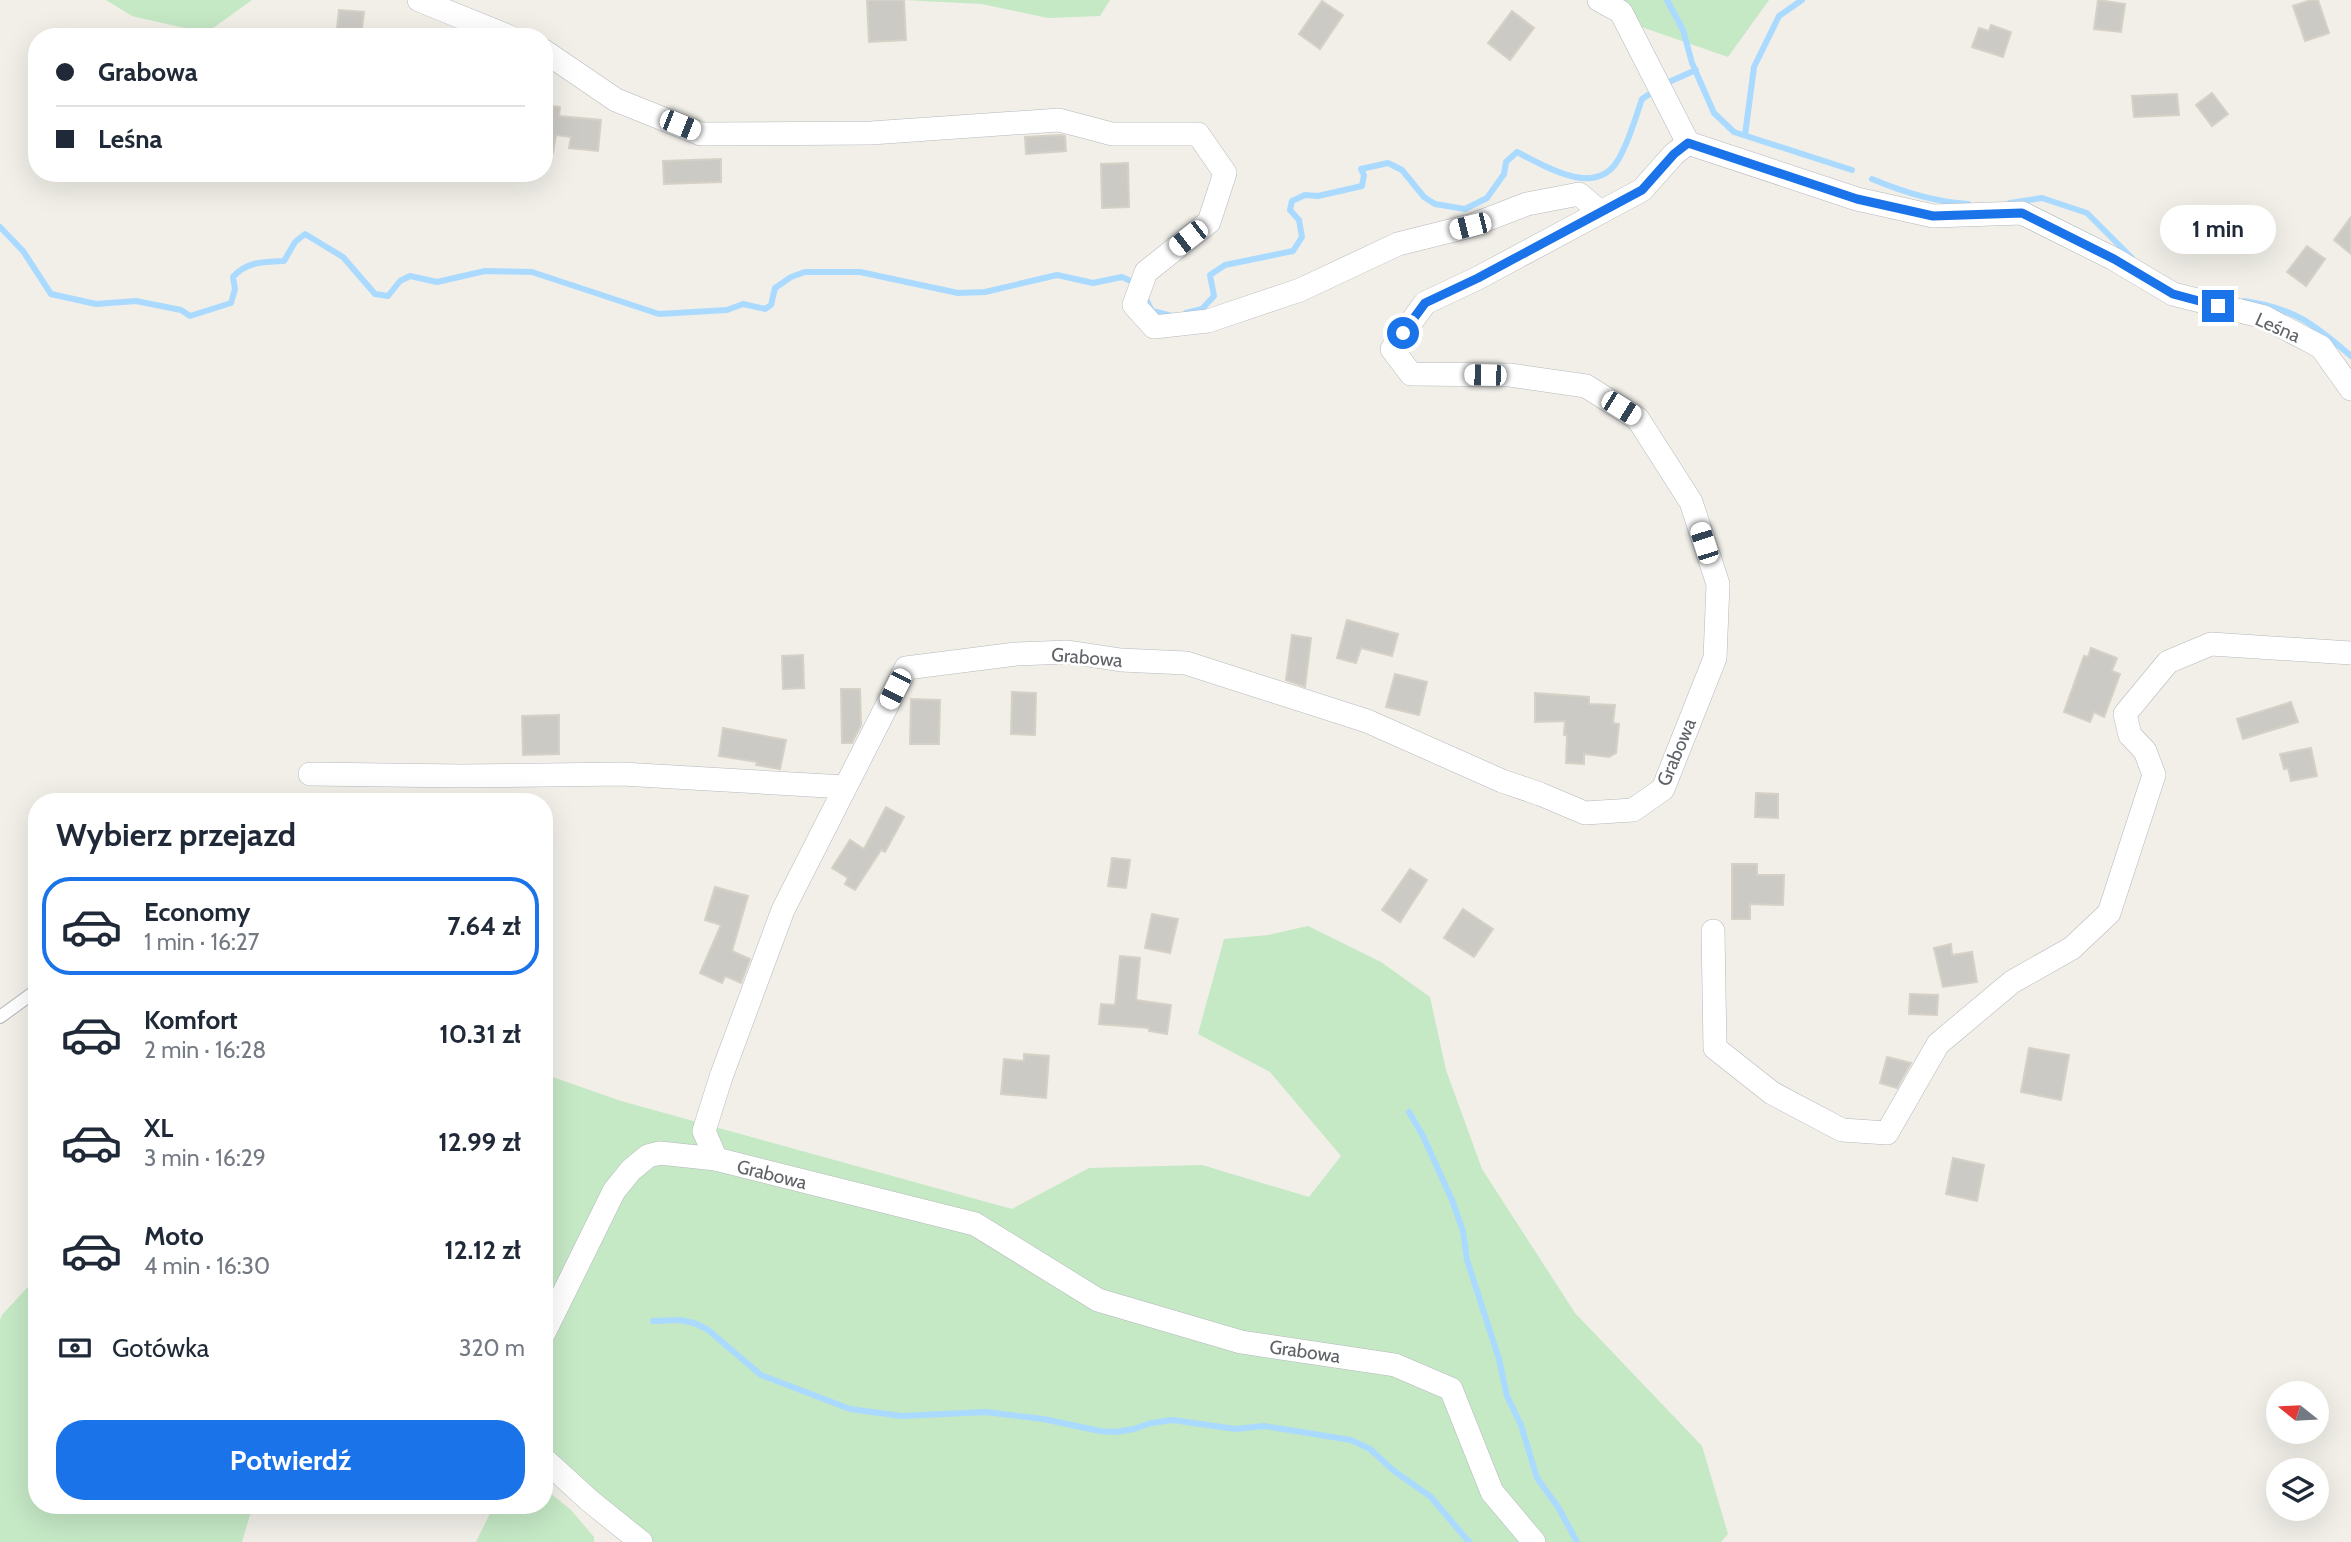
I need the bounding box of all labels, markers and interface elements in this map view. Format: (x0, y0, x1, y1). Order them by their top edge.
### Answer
text: Grabowa (98, 56, 198, 88)
car (657, 107, 704, 143)
text: Leśna (98, 123, 163, 155)
callout: 1 min (2160, 204, 2276, 254)
car (1448, 211, 1493, 241)
text: 1 min (2192, 215, 2244, 243)
car (1165, 217, 1212, 259)
route end (2202, 290, 2234, 322)
street label: Leśna (2252, 307, 2304, 347)
route start (1387, 317, 1419, 349)
car (1464, 364, 1507, 386)
car (1598, 388, 1645, 428)
car (1688, 520, 1721, 566)
street label: Grabowa (1050, 643, 1124, 672)
car (877, 666, 914, 712)
street label: Grabowa (1652, 715, 1701, 790)
text: Wybierz przejazd (56, 815, 296, 854)
icon: car (60, 895, 123, 958)
text: Economy (144, 896, 250, 928)
text: 7.64 zł (447, 910, 521, 942)
text: 1 min · 16:27 (144, 928, 259, 956)
icon: car (60, 1003, 123, 1066)
text: Komfort (144, 1004, 238, 1036)
text: 10.31 zł (439, 1018, 521, 1050)
text: 2 min · 16:28 (144, 1036, 266, 1064)
icon: car (60, 1111, 123, 1174)
text: XL (144, 1112, 173, 1144)
text: 12.99 zł (438, 1126, 521, 1158)
text: 3 min · 16:29 (144, 1144, 266, 1172)
street label: Grabowa (734, 1155, 809, 1194)
icon: car (60, 1219, 123, 1282)
text: Moto (144, 1220, 204, 1252)
text: 12.12 zł (444, 1234, 521, 1266)
text: 4 min · 16:30 (144, 1252, 270, 1280)
icon: cash (56, 1329, 94, 1367)
text: Gotówka (112, 1332, 209, 1364)
text: 320 m (459, 1334, 525, 1362)
street label: Grabowa (1268, 1335, 1342, 1368)
north arrow (2266, 1381, 2329, 1444)
map controls (2266, 1381, 2329, 1521)
button: Potwierdź (56, 1420, 525, 1500)
button: layers (2266, 1458, 2329, 1521)

